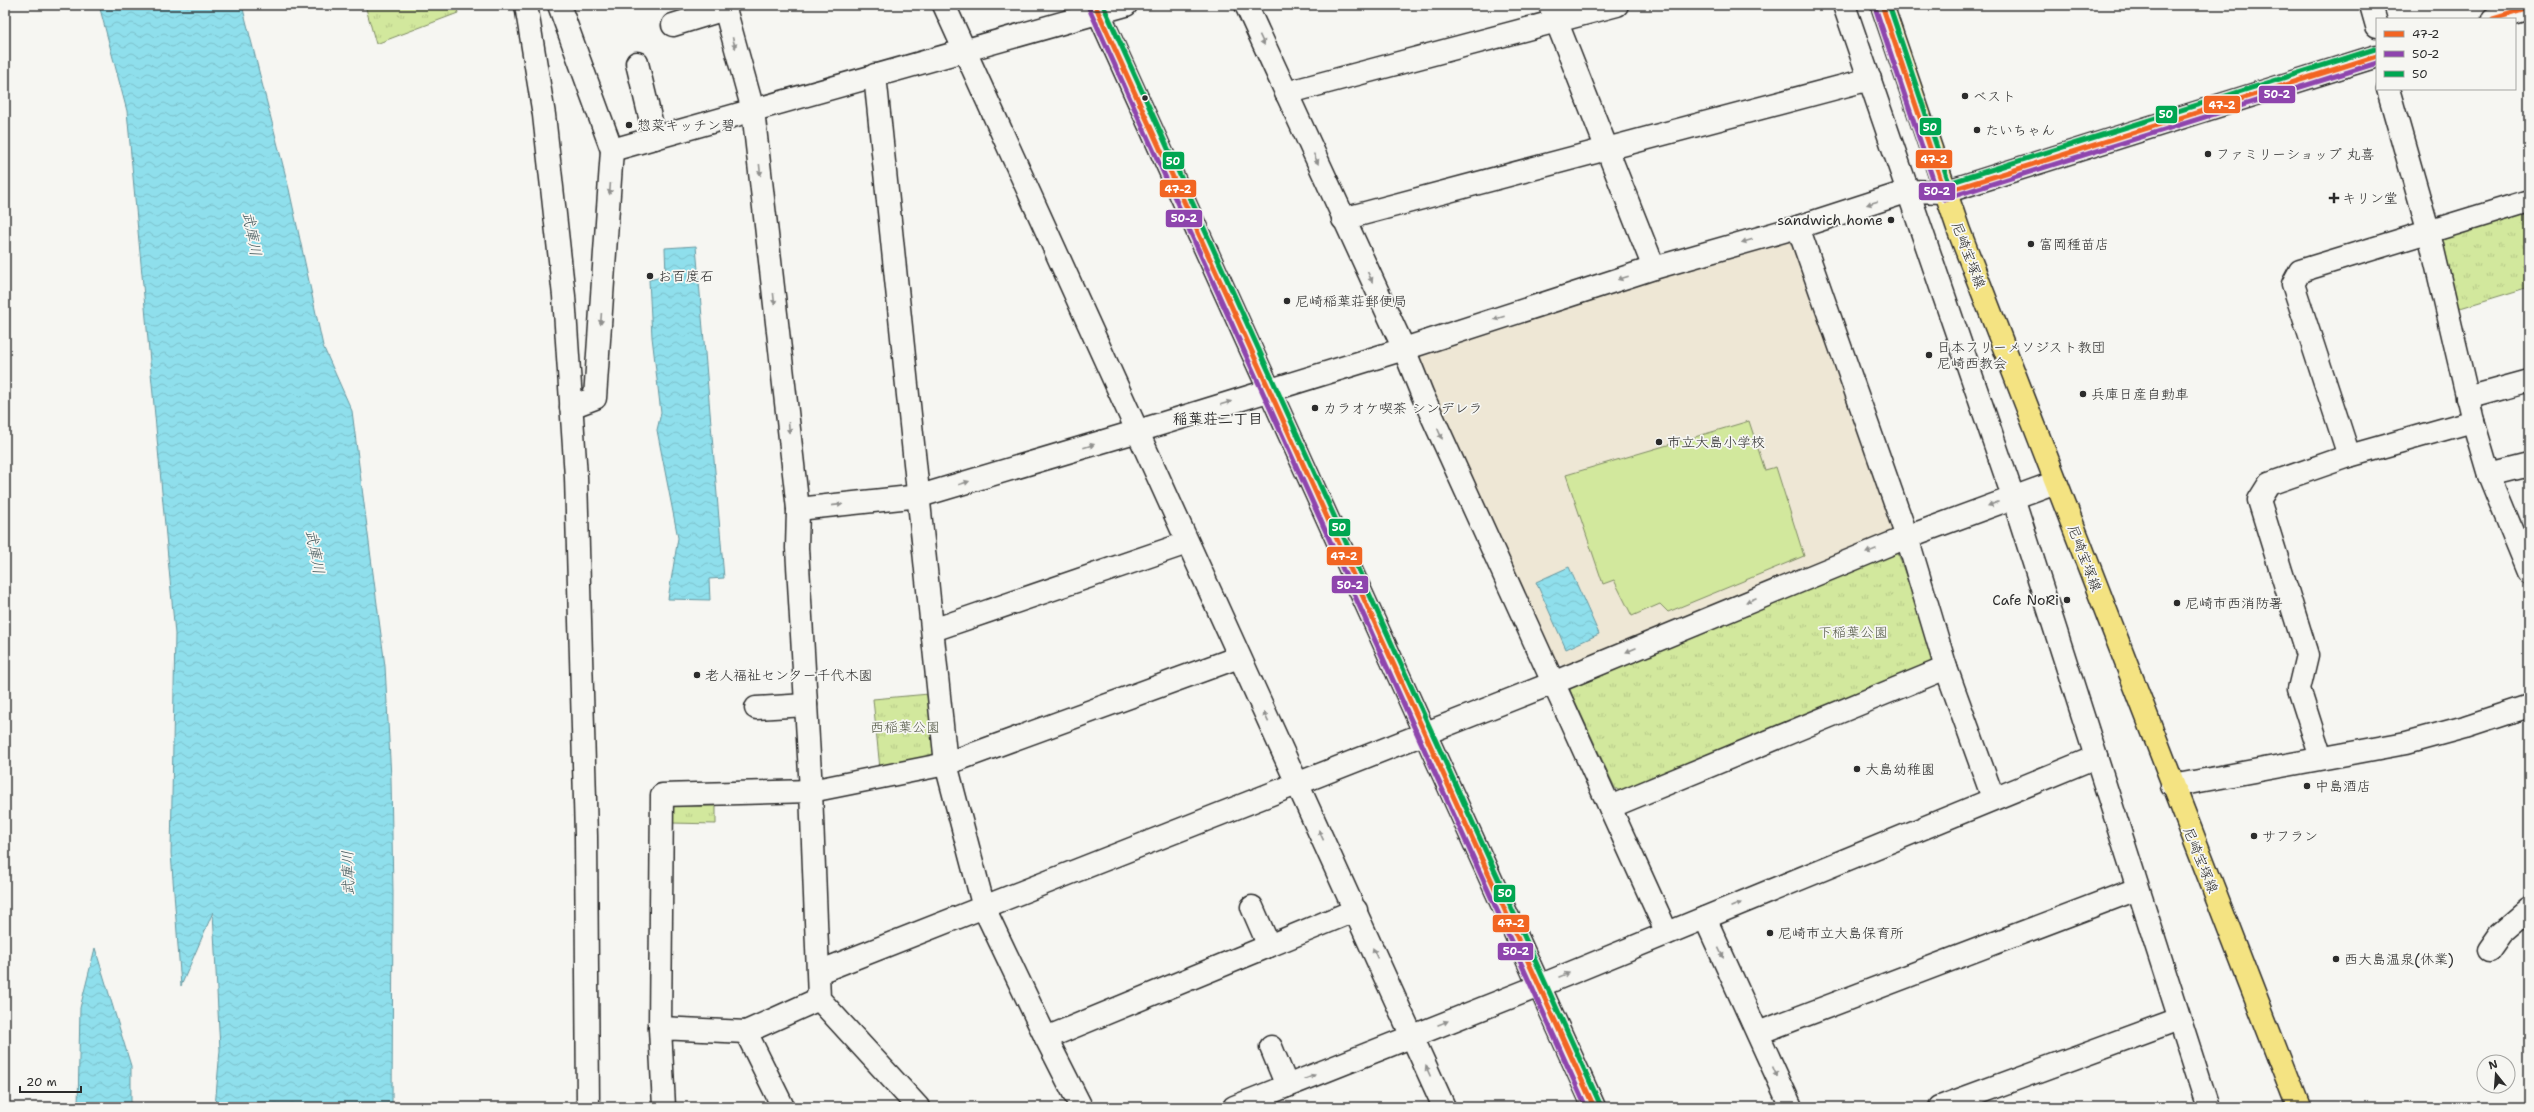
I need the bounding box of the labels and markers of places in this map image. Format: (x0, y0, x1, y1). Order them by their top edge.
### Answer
place label: ベスト (1973, 87, 2016, 105)
marker: ベスト (1960, 91, 1970, 101)
unlabelled marker (1140, 93, 1150, 103)
place label: 惣菜キッチン碧 (637, 116, 735, 134)
marker: 惣菜キッチン碧 (624, 120, 634, 130)
place label: たいちゃん (1985, 121, 2055, 139)
marker: たいちゃん (1972, 125, 1982, 135)
place label: ファミリーショップ 丸喜 (2216, 145, 2375, 163)
marker: ファミリーショップ 丸喜 (2203, 149, 2213, 159)
place label: キリン堂 (2342, 189, 2398, 207)
marker: キリン堂 (2329, 193, 2339, 203)
place label: sandwich home (1777, 211, 1883, 229)
marker: sandwich home (1886, 215, 1896, 225)
place label: 富岡種苗店 (2039, 235, 2109, 253)
marker: 富岡種苗店 (2026, 239, 2036, 249)
place label: お百度石 (658, 267, 714, 285)
marker: お百度石 (645, 271, 655, 281)
place label: 尼崎稲葉荘郵便局 (1295, 292, 1407, 310)
marker: 尼崎稲葉荘郵便局 (1282, 296, 1292, 306)
place label: 日本フリーメソジスト教団 尼崎西教会 (1937, 338, 2106, 372)
marker: 日本フリーメソジスト教団 尼崎西教会 (1924, 350, 1934, 360)
place label: 兵庫日産自動車 (2091, 385, 2189, 403)
marker: 兵庫日産自動車 (2078, 389, 2088, 399)
place label: カラオケ喫茶 シンデレラ (1323, 399, 1483, 417)
marker: カラオケ喫茶 シンデレラ (1310, 403, 1320, 413)
place label: 市立大島小学校 (1667, 433, 1765, 451)
marker: 市立大島小学校 (1654, 437, 1664, 447)
place label: Cafe NoRi (1992, 591, 2059, 609)
place label: 尼崎市西消防署 (2185, 594, 2283, 612)
marker: Cafe NoRi (2062, 595, 2072, 605)
marker: 尼崎市西消防署 (2172, 598, 2182, 608)
place label: 老人福祉センター千代木園 (705, 666, 872, 684)
marker: 老人福祉センター千代木園 (692, 670, 702, 680)
place label: 大島幼稚園 (1865, 760, 1935, 778)
marker: 大島幼稚園 (1852, 764, 1862, 774)
place label: 中島酒店 (2315, 777, 2371, 795)
marker: 中島酒店 (2302, 781, 2312, 791)
place label: サフラン (2262, 827, 2318, 845)
marker: サフラン (2249, 831, 2259, 841)
place label: 尼崎市立大島保育所 (1778, 924, 1904, 942)
marker: 尼崎市立大島保育所 (1765, 928, 1775, 938)
place label: 西大島温泉(休業) (2344, 950, 2454, 968)
marker: 西大島温泉(休業) (2331, 954, 2341, 964)

